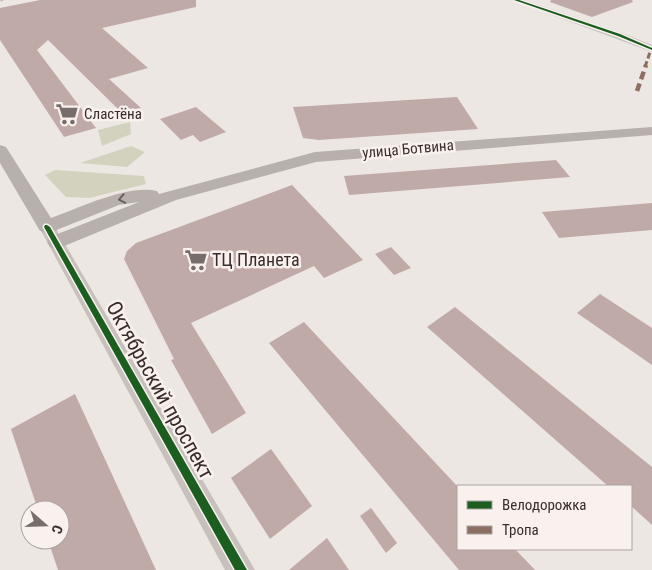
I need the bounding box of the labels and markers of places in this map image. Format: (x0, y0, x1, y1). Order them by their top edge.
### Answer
supermarket icon: Сластёна (54, 101, 80, 127)
place label: Сластёна (84, 105, 142, 123)
supermarket icon: ТЦ Планета (183, 247, 209, 273)
place label: ТЦ Планета (212, 249, 300, 270)

